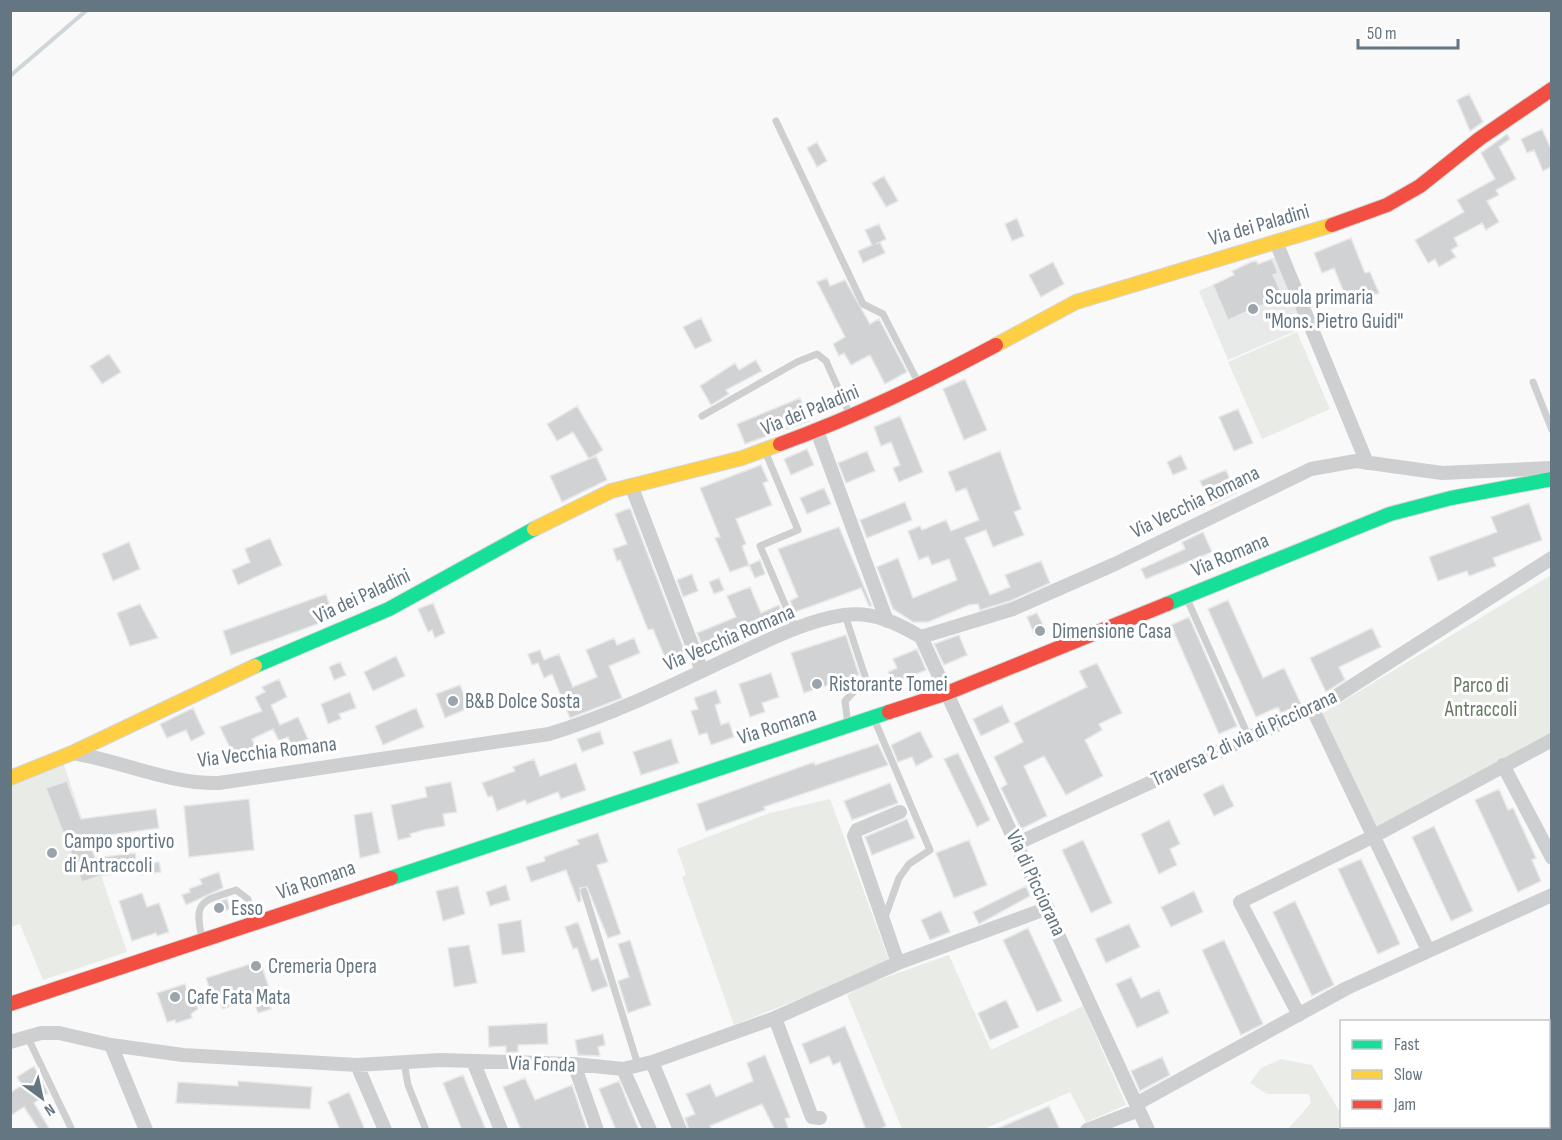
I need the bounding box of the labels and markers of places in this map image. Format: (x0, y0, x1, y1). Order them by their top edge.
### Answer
place label: Scuola primaria "Mons. Pietro Guidi" (1265, 285, 1403, 334)
marker: Scuola primaria "Mons. Pietro Guidi" (1246, 302, 1260, 316)
place label: Dimensione Casa (1052, 619, 1172, 644)
marker: Dimensione Casa (1033, 624, 1047, 638)
place label: Ristorante Tomei (829, 672, 948, 697)
marker: Ristorante Tomei (810, 677, 824, 691)
place label: B&B Dolce Sosta (465, 689, 580, 714)
marker: B&B Dolce Sosta (446, 694, 460, 708)
place label: Campo sportivo di Antraccoli (64, 829, 174, 878)
marker: Campo sportivo di Antraccoli (45, 846, 59, 860)
place label: Esso (231, 896, 263, 921)
marker: Esso (212, 901, 226, 915)
place label: Cremeria Opera (268, 954, 377, 979)
marker: Cremeria Opera (249, 959, 263, 973)
place label: Cafe Fata Mata (187, 985, 291, 1010)
marker: Cafe Fata Mata (168, 990, 182, 1004)

